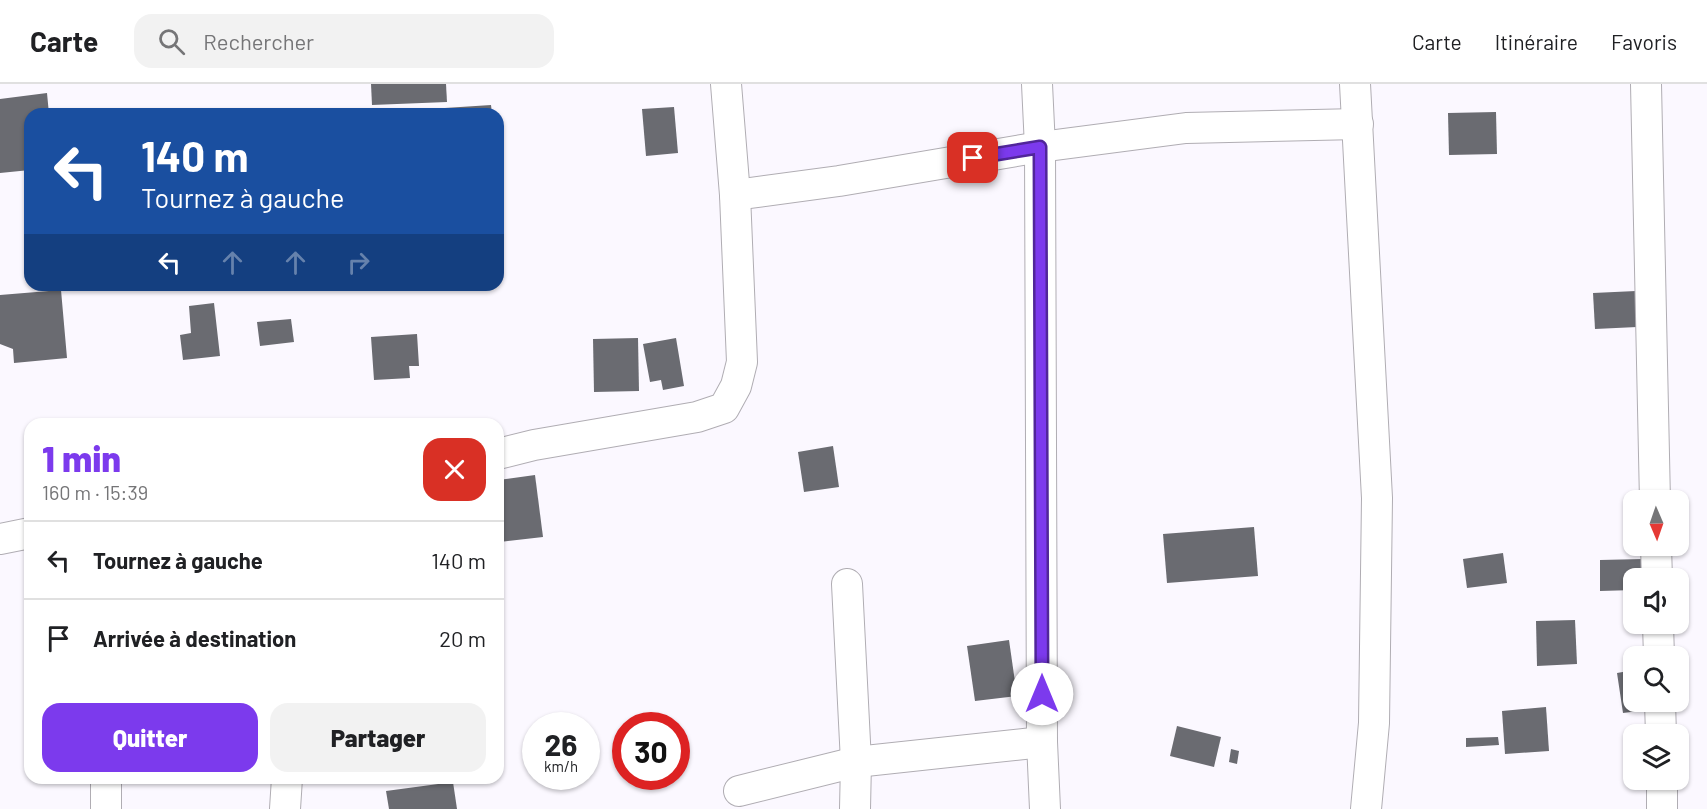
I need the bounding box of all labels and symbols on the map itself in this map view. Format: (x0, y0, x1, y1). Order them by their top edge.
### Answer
pin (947, 132, 998, 183)
north arrow (1623, 490, 1689, 556)
position arrow (1010, 662, 1074, 726)
speed limit sign: 30 (612, 712, 690, 790)

